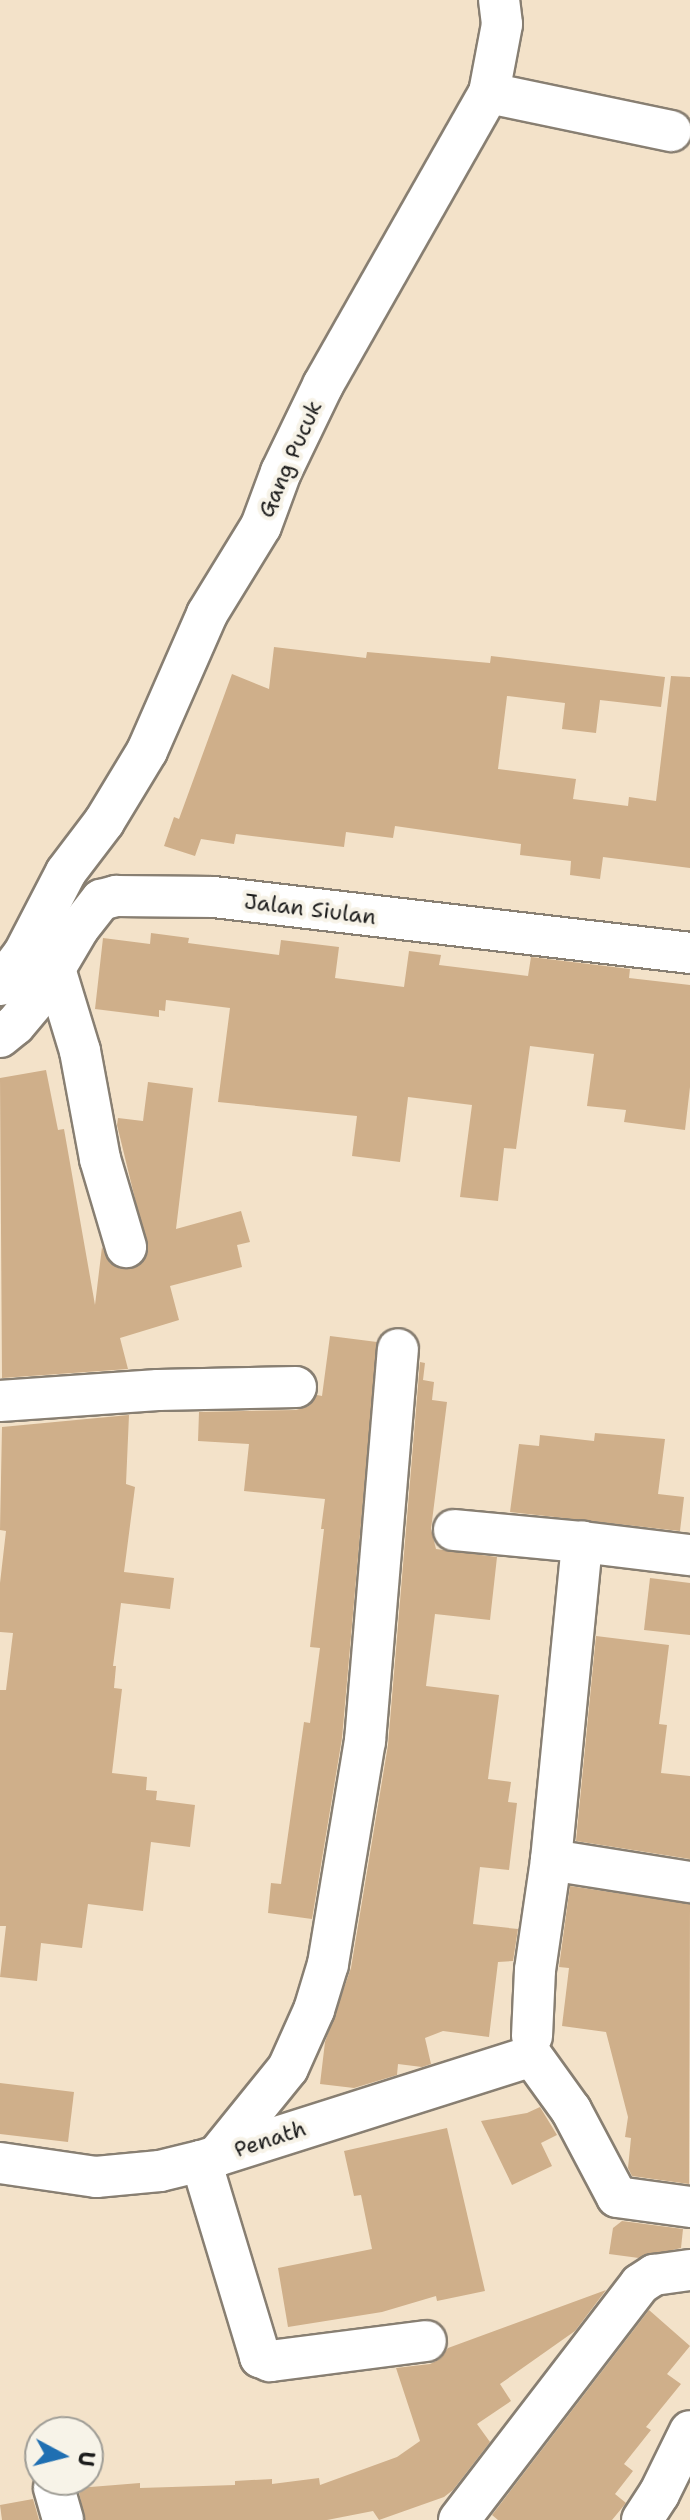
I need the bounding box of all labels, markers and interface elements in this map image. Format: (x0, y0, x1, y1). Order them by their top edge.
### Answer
street label: Gang Pucuk (252, 396, 328, 522)
street label: Jalan Siulan (243, 888, 377, 930)
street label: Penath (231, 2115, 309, 2163)
north arrow (24, 2416, 104, 2496)
text: U (71, 2449, 102, 2468)

